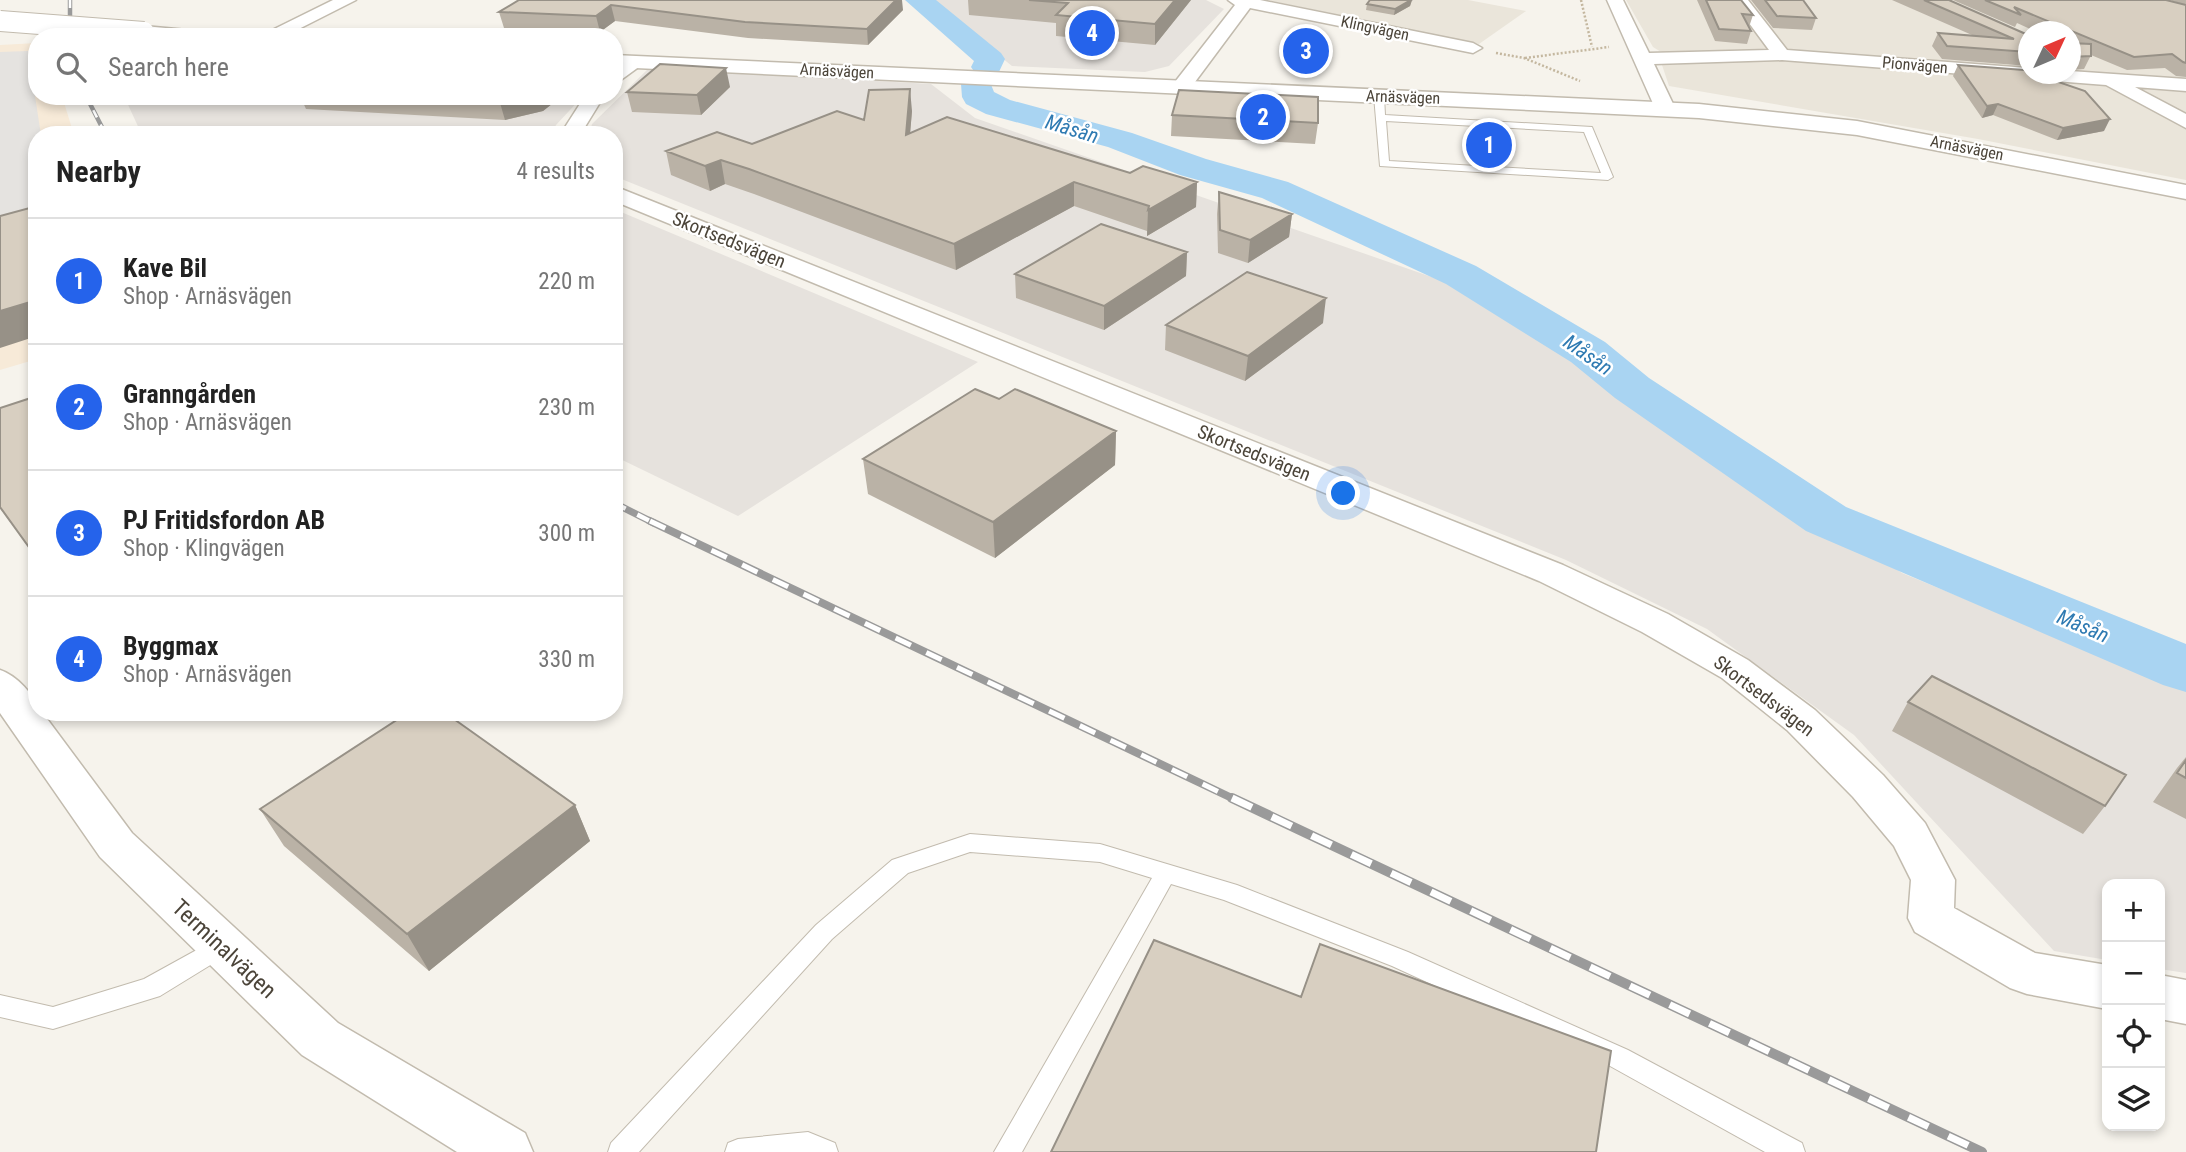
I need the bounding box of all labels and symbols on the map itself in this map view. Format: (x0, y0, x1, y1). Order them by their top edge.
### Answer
pin: 4 (1069, 7, 1115, 59)
street label: Klingvägen (1339, 12, 1411, 44)
north arrow (2018, 21, 2081, 84)
pin: 3 (1283, 25, 1329, 77)
street label: Pionvägen (1881, 53, 1949, 77)
street label: Arnäsvägen (799, 60, 875, 82)
street label: Arnäsvägen (1366, 86, 1440, 108)
pin: 2 (1240, 91, 1286, 143)
water label: Måsån (1043, 110, 1101, 148)
pin: 1 (1466, 119, 1512, 171)
street label: Arnäsvägen (1929, 132, 2005, 164)
street label: Skortsedsvägen (669, 207, 789, 273)
water label: Måsån (1559, 330, 1617, 380)
street label: Skortsedsvägen (1194, 420, 1314, 486)
your location (1326, 476, 1360, 510)
water label: Måsån (2053, 604, 2113, 648)
street label: Skortsedsvägen (1709, 651, 1819, 741)
street label: Terminalvägen (166, 894, 282, 1004)

